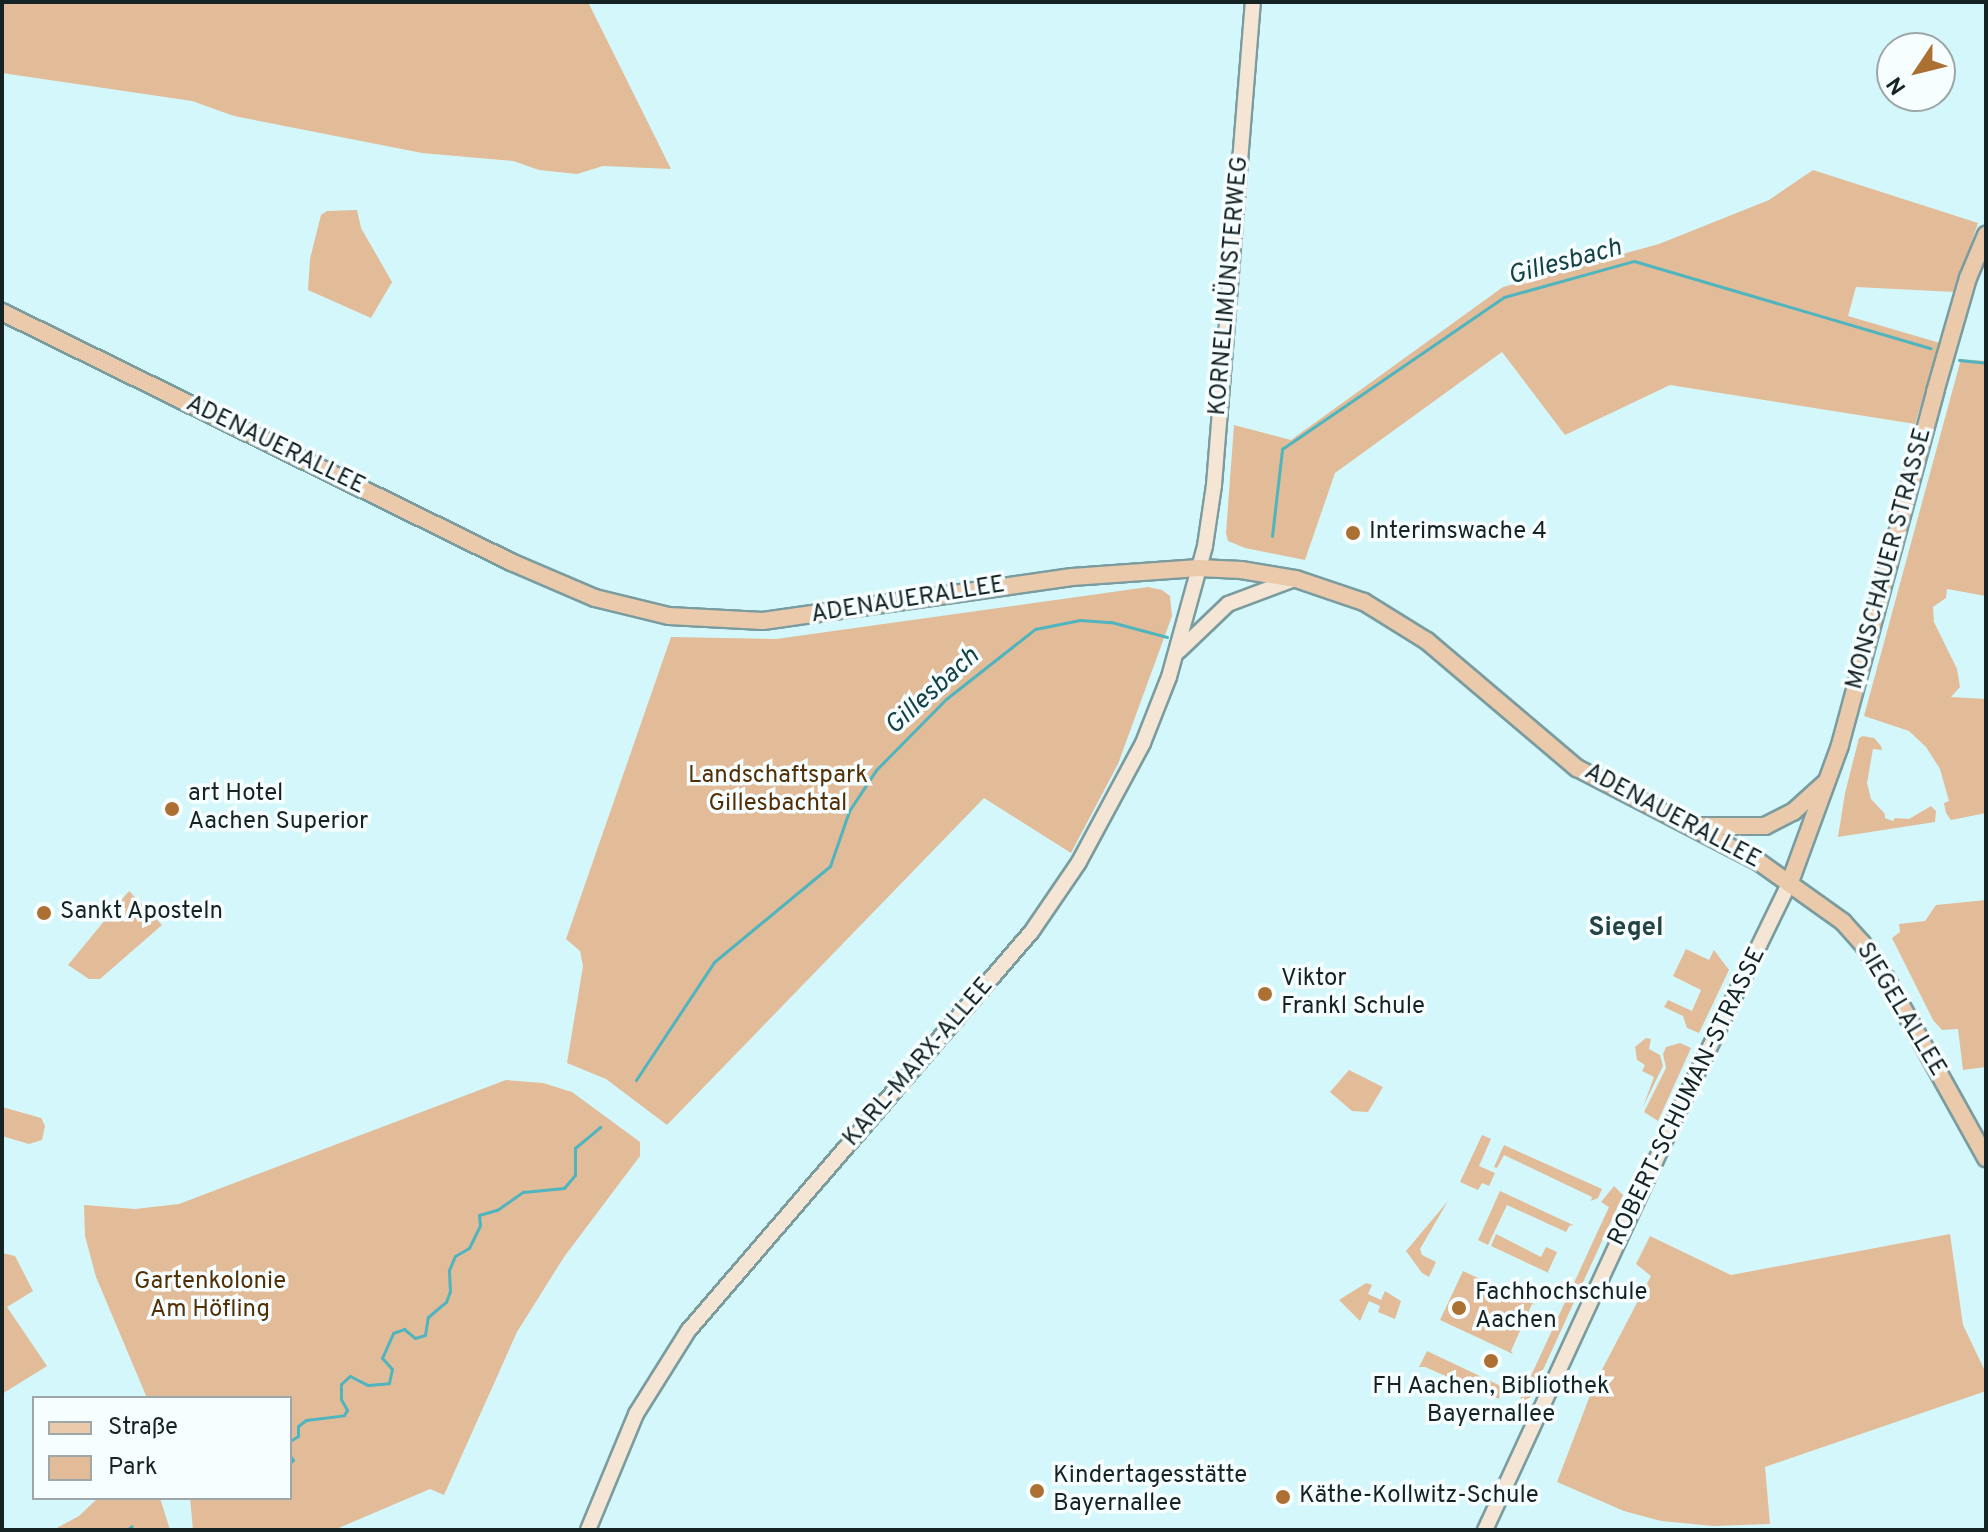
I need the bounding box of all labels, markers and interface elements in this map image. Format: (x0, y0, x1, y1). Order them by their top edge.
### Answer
north arrow (1876, 32, 1956, 112)
text: N (1882, 71, 1913, 99)
street label: KORNELIMÜNSTERWEG (1204, 155, 1256, 417)
water label: Gillesbach (1505, 233, 1625, 293)
street label: ADENAUERALLEE (181, 390, 369, 502)
street label: MONSCHAUER STRASSE (1841, 425, 1939, 693)
place label: Interimswache 4 (1369, 519, 1547, 547)
marker: Interimswache 4 (1344, 524, 1362, 542)
street label: ADENAUERALLEE (809, 571, 1007, 631)
water label: Gillesbach (879, 642, 987, 742)
street label: ADENAUERALLEE (1579, 758, 1765, 876)
park label: Landschaftspark Gillesbachtal (688, 763, 868, 819)
place label: art Hotel Aachen Superior (188, 781, 368, 837)
marker: art Hotel Aachen Superior (163, 800, 181, 818)
place label: Sankt Aposteln (60, 899, 224, 927)
marker: Sankt Aposteln (35, 904, 53, 922)
district label: Siegel (1588, 913, 1664, 945)
street label: SIEGELALLEE (1849, 938, 1951, 1082)
street label: ROBERT-SCHUMAN-STRASSE (1603, 943, 1773, 1251)
place label: Viktor Frankl Schule (1281, 966, 1425, 1022)
street label: KARL-MARX-ALLEE (838, 973, 1000, 1153)
marker: Viktor Frankl Schule (1256, 985, 1274, 1003)
park label: Gartenkolonie Am Höfling (134, 1269, 286, 1325)
place label: Fachhochschule Aachen (1475, 1280, 1647, 1336)
marker: Fachhochschule Aachen (1450, 1299, 1468, 1317)
marker: FH Aachen, Bibliothek Bayernallee (1482, 1352, 1500, 1370)
place label: FH Aachen, Bibliothek Bayernallee (1372, 1374, 1610, 1430)
legend (32, 1396, 292, 1500)
text: Straße (108, 1413, 178, 1443)
text: Park (108, 1453, 158, 1483)
place label: Kindertagesstätte Bayernallee (1053, 1463, 1247, 1519)
marker: Kindertagesstätte Bayernallee (1028, 1482, 1046, 1500)
place label: Käthe-Kollwitz-Schule (1299, 1483, 1539, 1511)
marker: Käthe-Kollwitz-Schule (1274, 1488, 1292, 1506)

